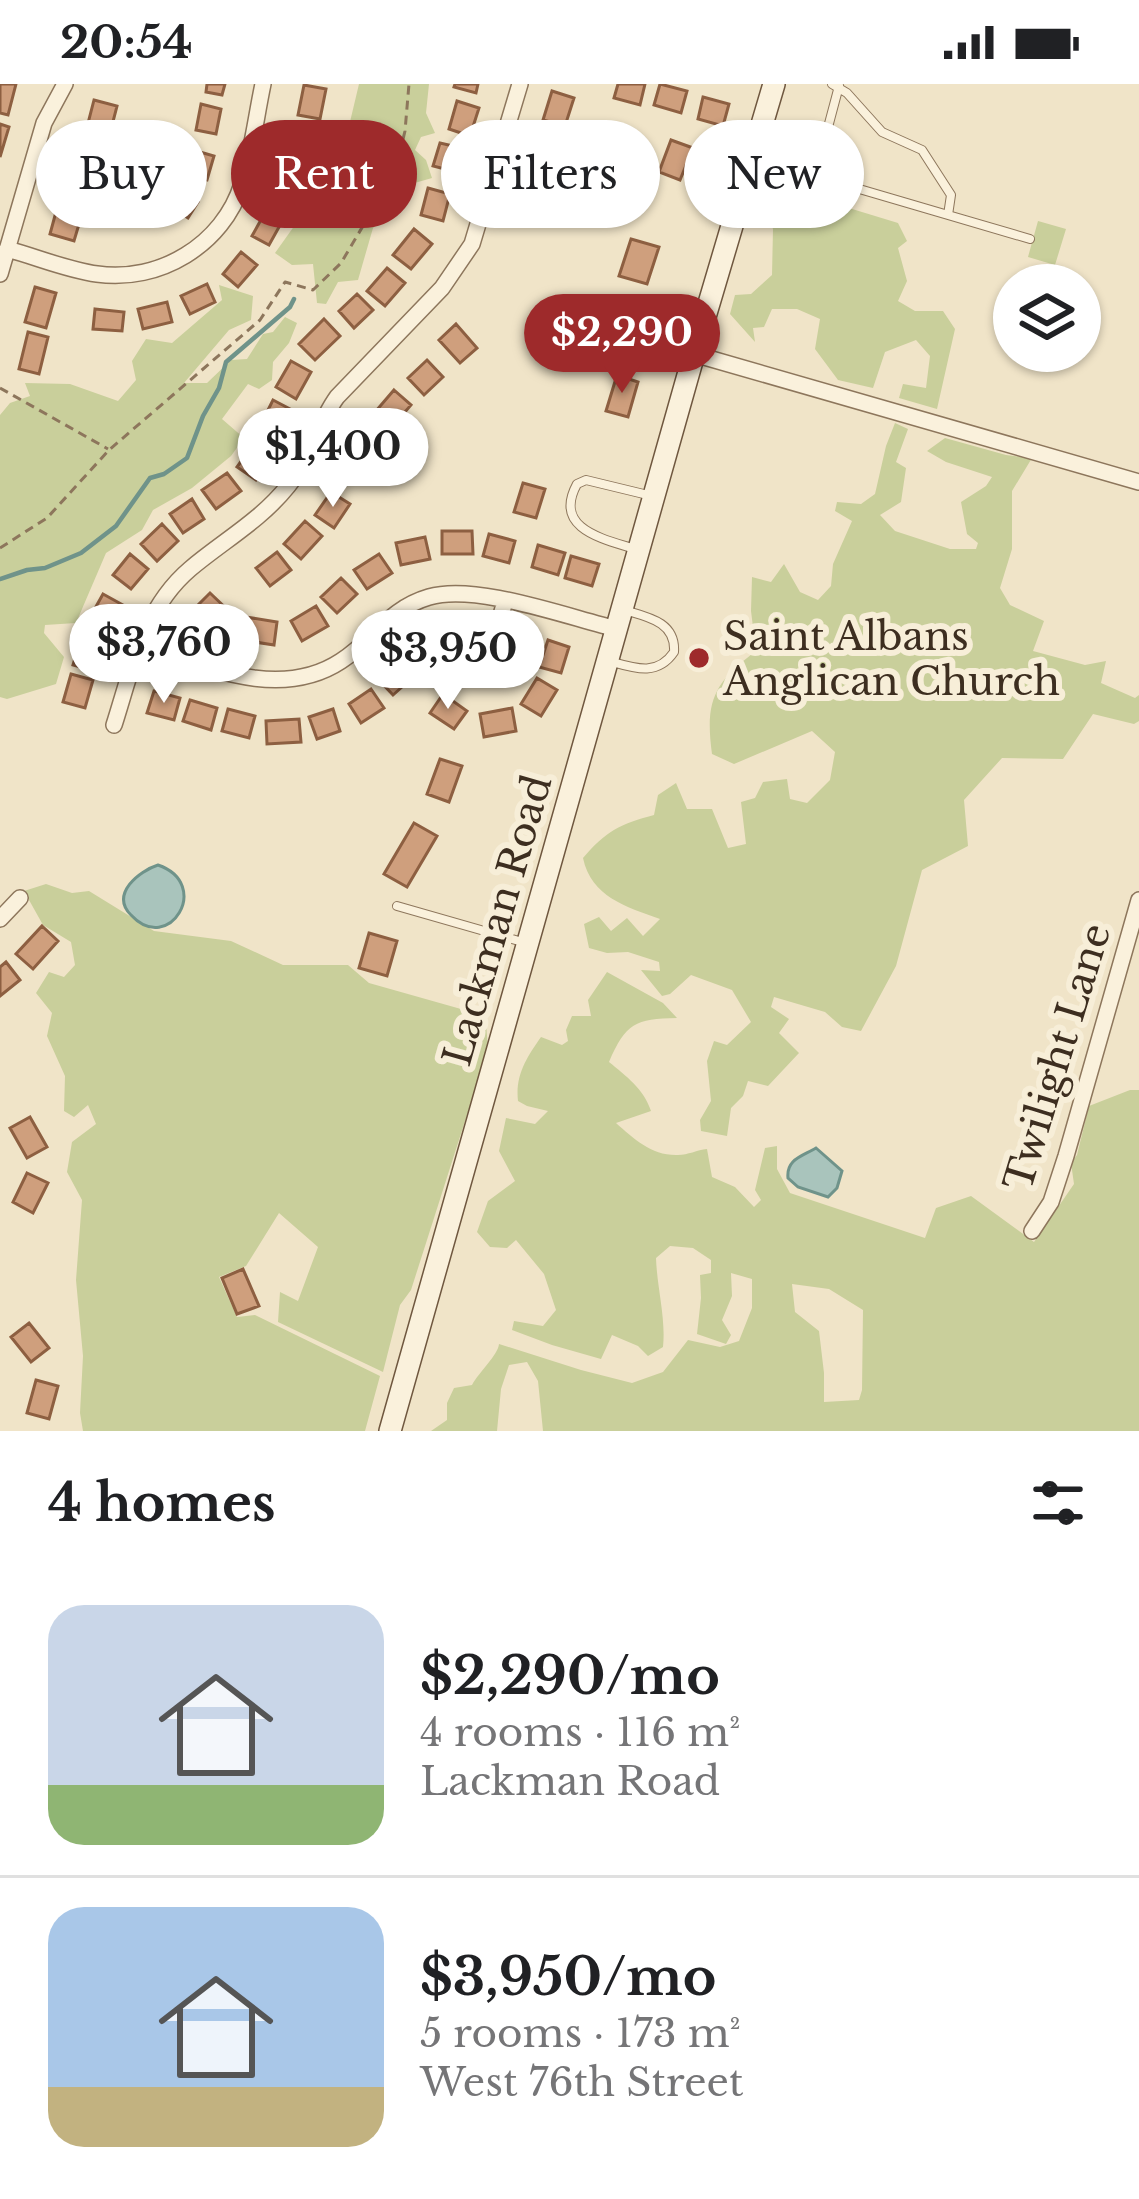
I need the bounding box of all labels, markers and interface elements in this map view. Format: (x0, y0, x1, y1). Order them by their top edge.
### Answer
text: 20:54 (60, 14, 193, 70)
chip: Buy (36, 120, 207, 228)
chip: Rent (231, 120, 417, 228)
chip: Filters (441, 120, 660, 228)
chip: New (684, 120, 864, 228)
map controls (993, 264, 1101, 372)
button: layers (993, 264, 1101, 372)
pin: $2,290 (524, 294, 720, 396)
text: $2,290 (551, 308, 693, 357)
pin: $1,400 (235, 408, 431, 510)
text: $1,400 (264, 422, 402, 471)
pin: $3,760 (66, 604, 262, 706)
pin: $3,950 (350, 610, 546, 712)
place label: Saint Albans Anglican Church (722, 612, 1060, 706)
text: $3,760 (96, 618, 232, 667)
text: $3,950 (378, 624, 518, 673)
marker: Saint Albans Anglican Church (686, 645, 712, 671)
street label: Lackman Road (433, 769, 562, 1071)
street label: Twilight Lane (994, 918, 1121, 1196)
icon: filters (1025, 1470, 1091, 1536)
text: 4 homes (48, 1472, 276, 1535)
text: $2,290/mo (420, 1645, 720, 1708)
icon: home (144, 1653, 288, 1797)
text: 4 rooms · 116 m² (420, 1708, 740, 1757)
text: Lackman Road (420, 1757, 720, 1806)
text: $3,950/mo (420, 1946, 716, 2009)
icon: home (144, 1955, 288, 2099)
text: 5 rooms · 173 m² (420, 2009, 741, 2058)
text: West 76th Street (420, 2058, 744, 2107)

